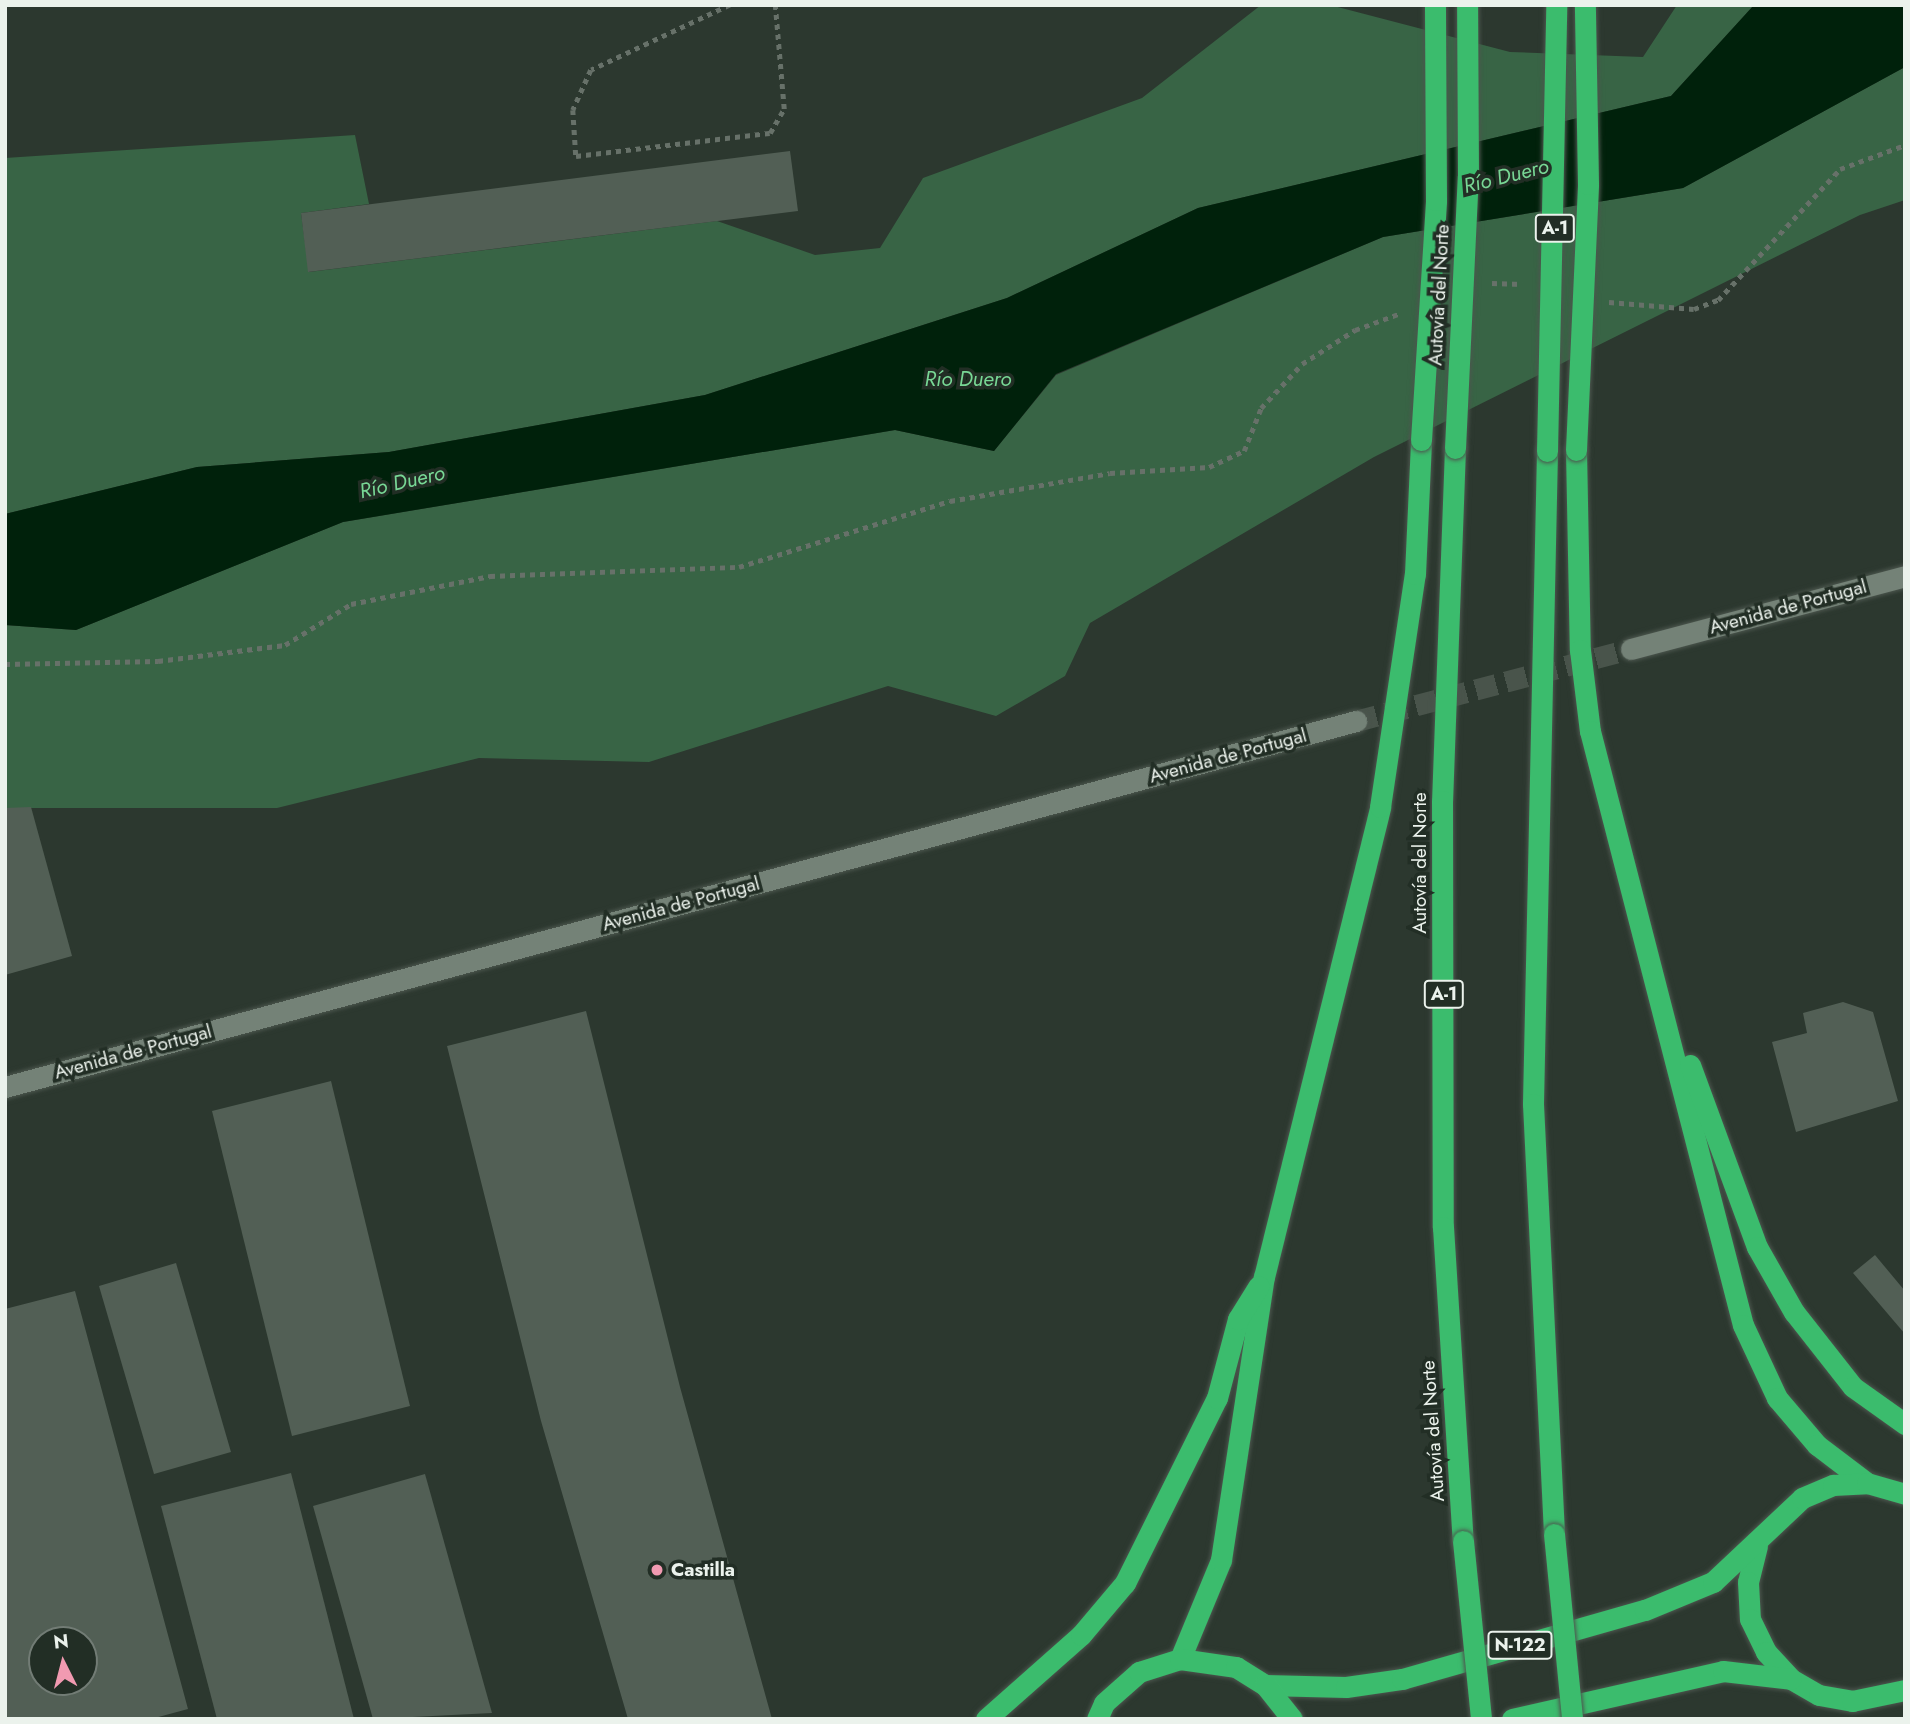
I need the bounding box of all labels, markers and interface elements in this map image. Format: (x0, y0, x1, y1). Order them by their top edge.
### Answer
water label: Río Duero (1461, 153, 1551, 199)
road number: A-1 (1534, 213, 1576, 242)
street label: Autovía del Norte (1424, 224, 1454, 366)
water label: Río Duero (924, 366, 1012, 392)
water label: Río Duero (357, 460, 447, 504)
street label: Avenida de Portugal (1707, 575, 1869, 639)
street label: Avenida de Portugal (1147, 724, 1309, 788)
street label: Autovía del Norte (1409, 792, 1431, 934)
street label: Avenida de Portugal (600, 872, 762, 936)
road number: A-1 (1423, 979, 1465, 1009)
street label: Avenida de Portugal (52, 1020, 214, 1084)
street label: Autovía del Norte (1417, 1360, 1449, 1502)
place label: Castilla (671, 1559, 735, 1581)
marker: Castilla (649, 1562, 665, 1578)
north arrow (28, 1626, 98, 1696)
text: N (52, 1627, 70, 1656)
road number: N-122 (1487, 1630, 1553, 1660)

